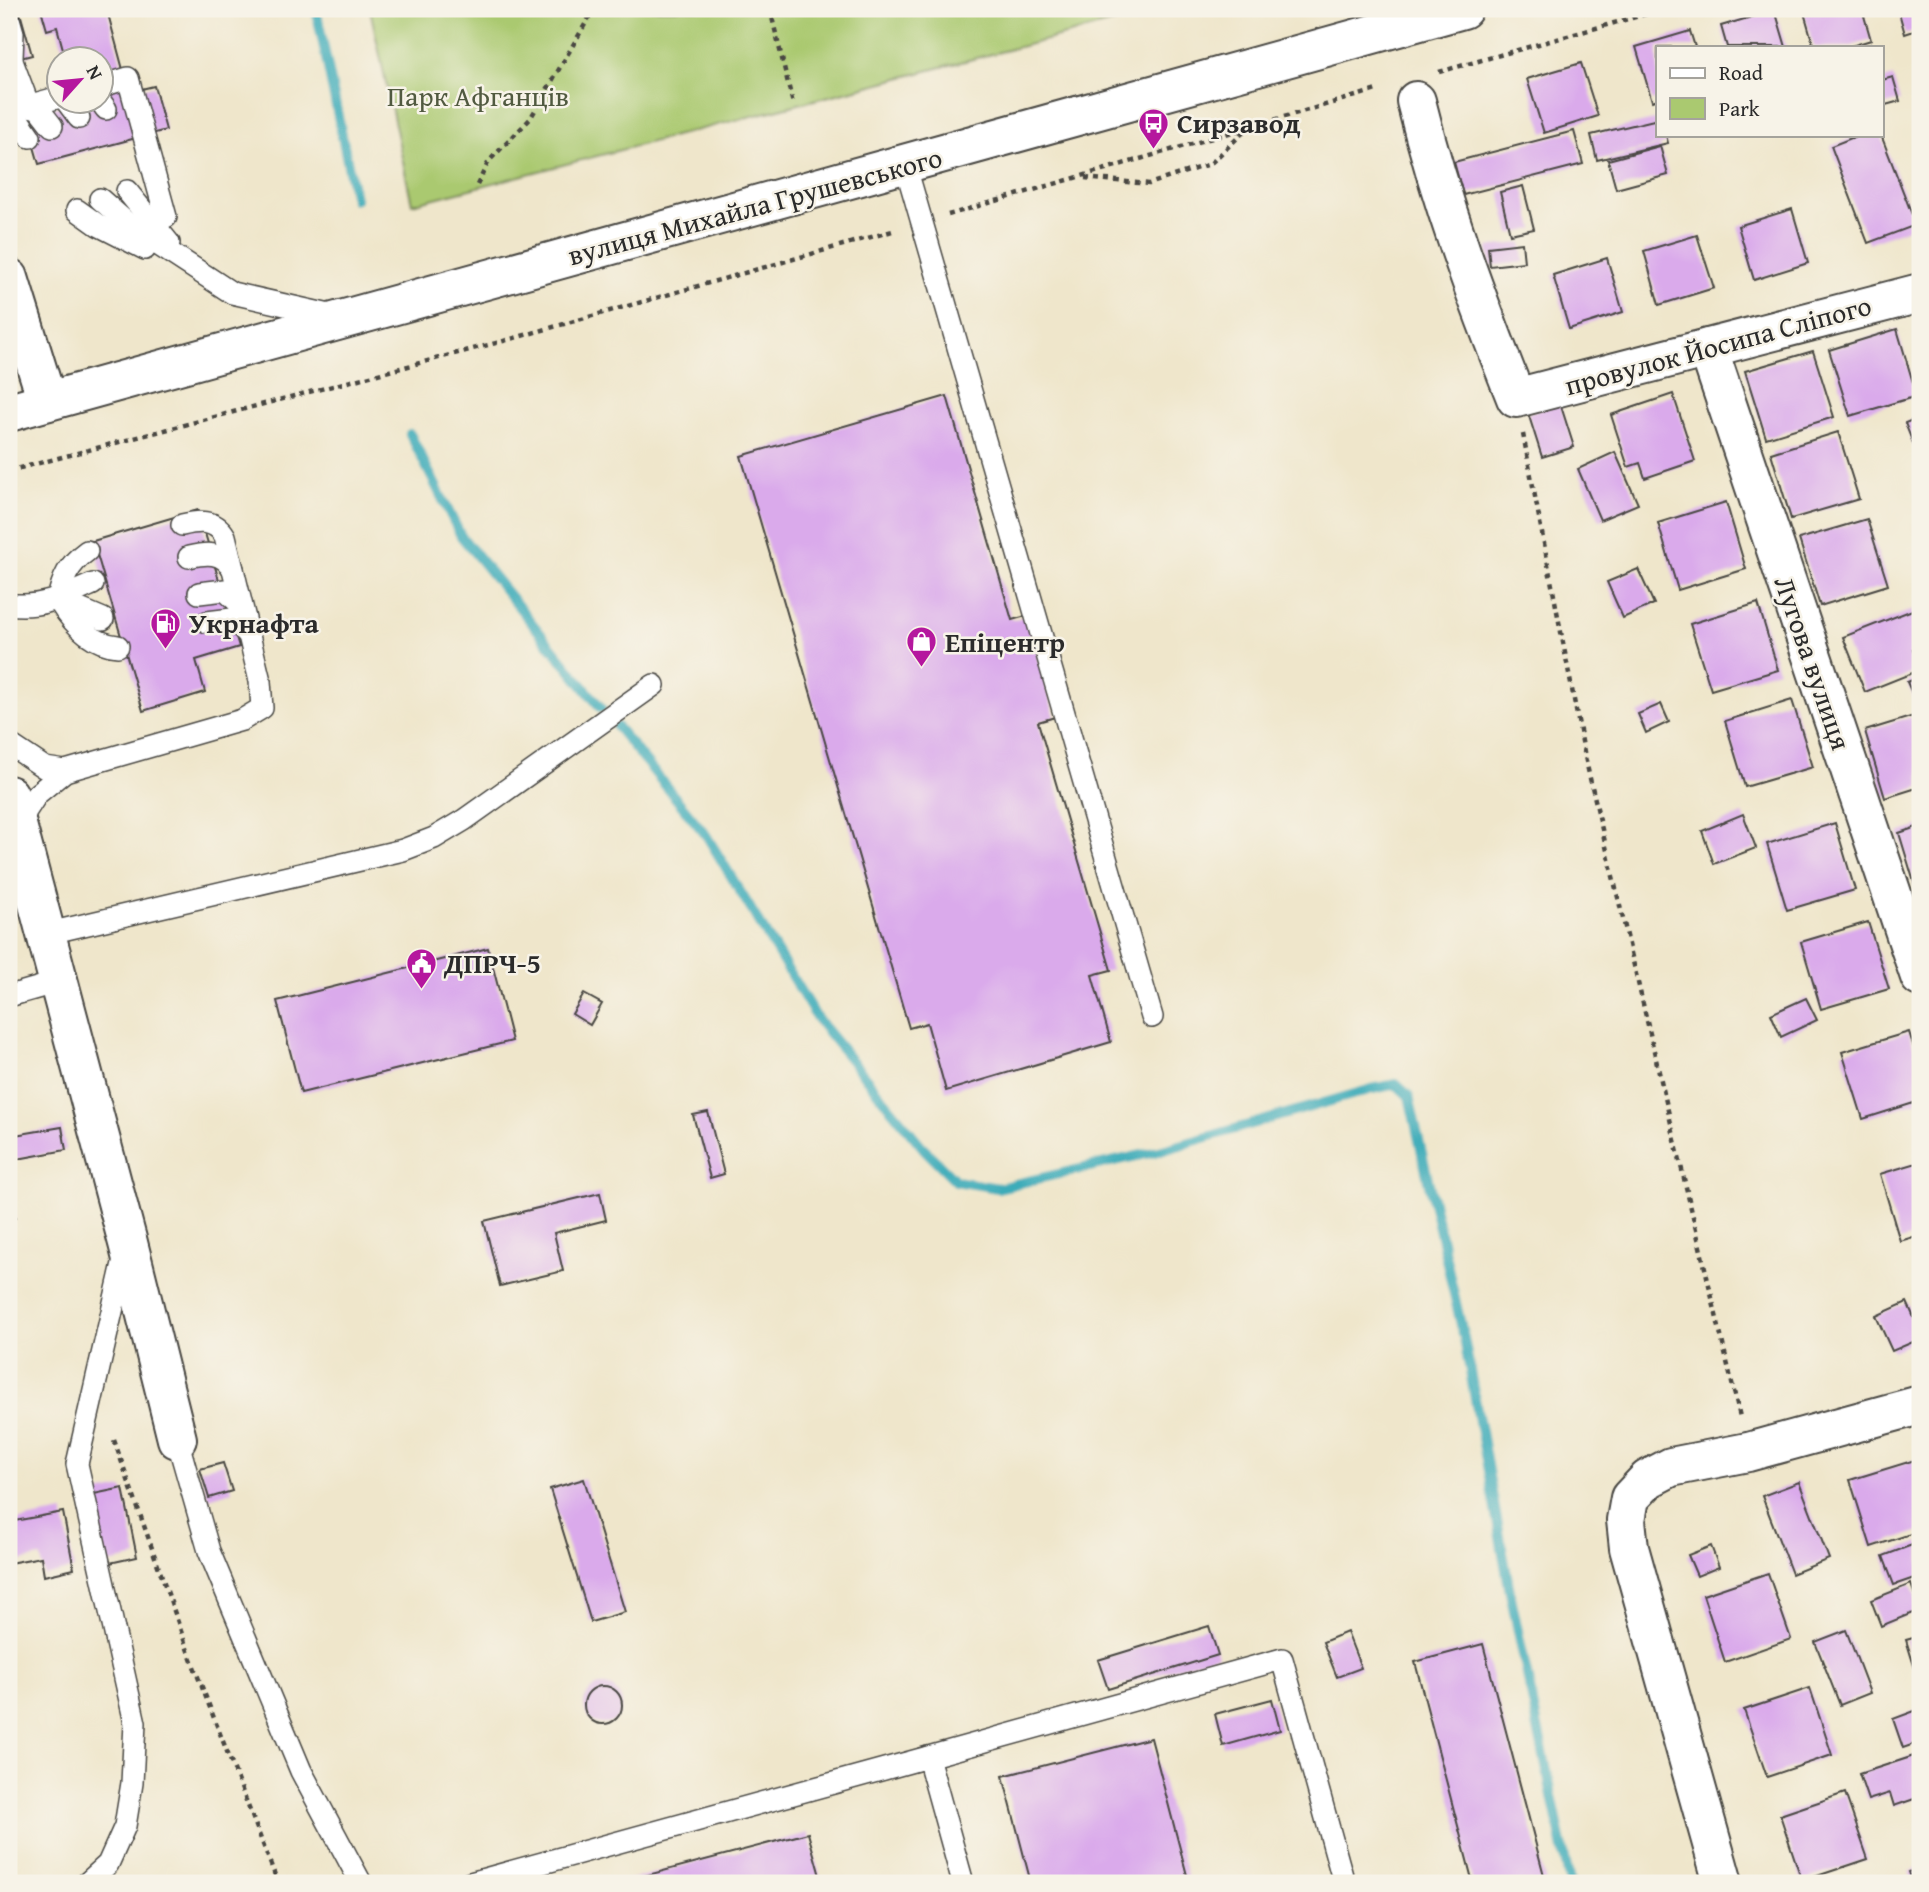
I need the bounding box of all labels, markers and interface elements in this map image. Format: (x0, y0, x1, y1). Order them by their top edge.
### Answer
north arrow (46, 46, 116, 116)
legend (1656, 46, 1884, 136)
text: Road (1719, 57, 1764, 88)
text: N (80, 60, 111, 85)
park label: Парк Афганців (387, 75, 569, 116)
text: Park (1719, 93, 1760, 124)
place label: Сирзавод (1177, 102, 1301, 143)
bus stop icon: Сирзавод (1137, 106, 1171, 150)
street label: вулиця Михайла Грушевського (563, 136, 946, 275)
street label: провулок Йосипа Сліпого (1560, 284, 1876, 405)
street label: Лугова вулиця (1765, 570, 1862, 755)
place label: Укрнафта (189, 602, 320, 643)
fuel station icon: Укрнафта (149, 606, 183, 650)
place label: Епіцентр (945, 621, 1065, 662)
shop icon: Епіцентр (905, 625, 939, 669)
place label: ДПРЧ-5 (443, 942, 541, 983)
public building icon: ДПРЧ-5 (404, 946, 438, 990)

